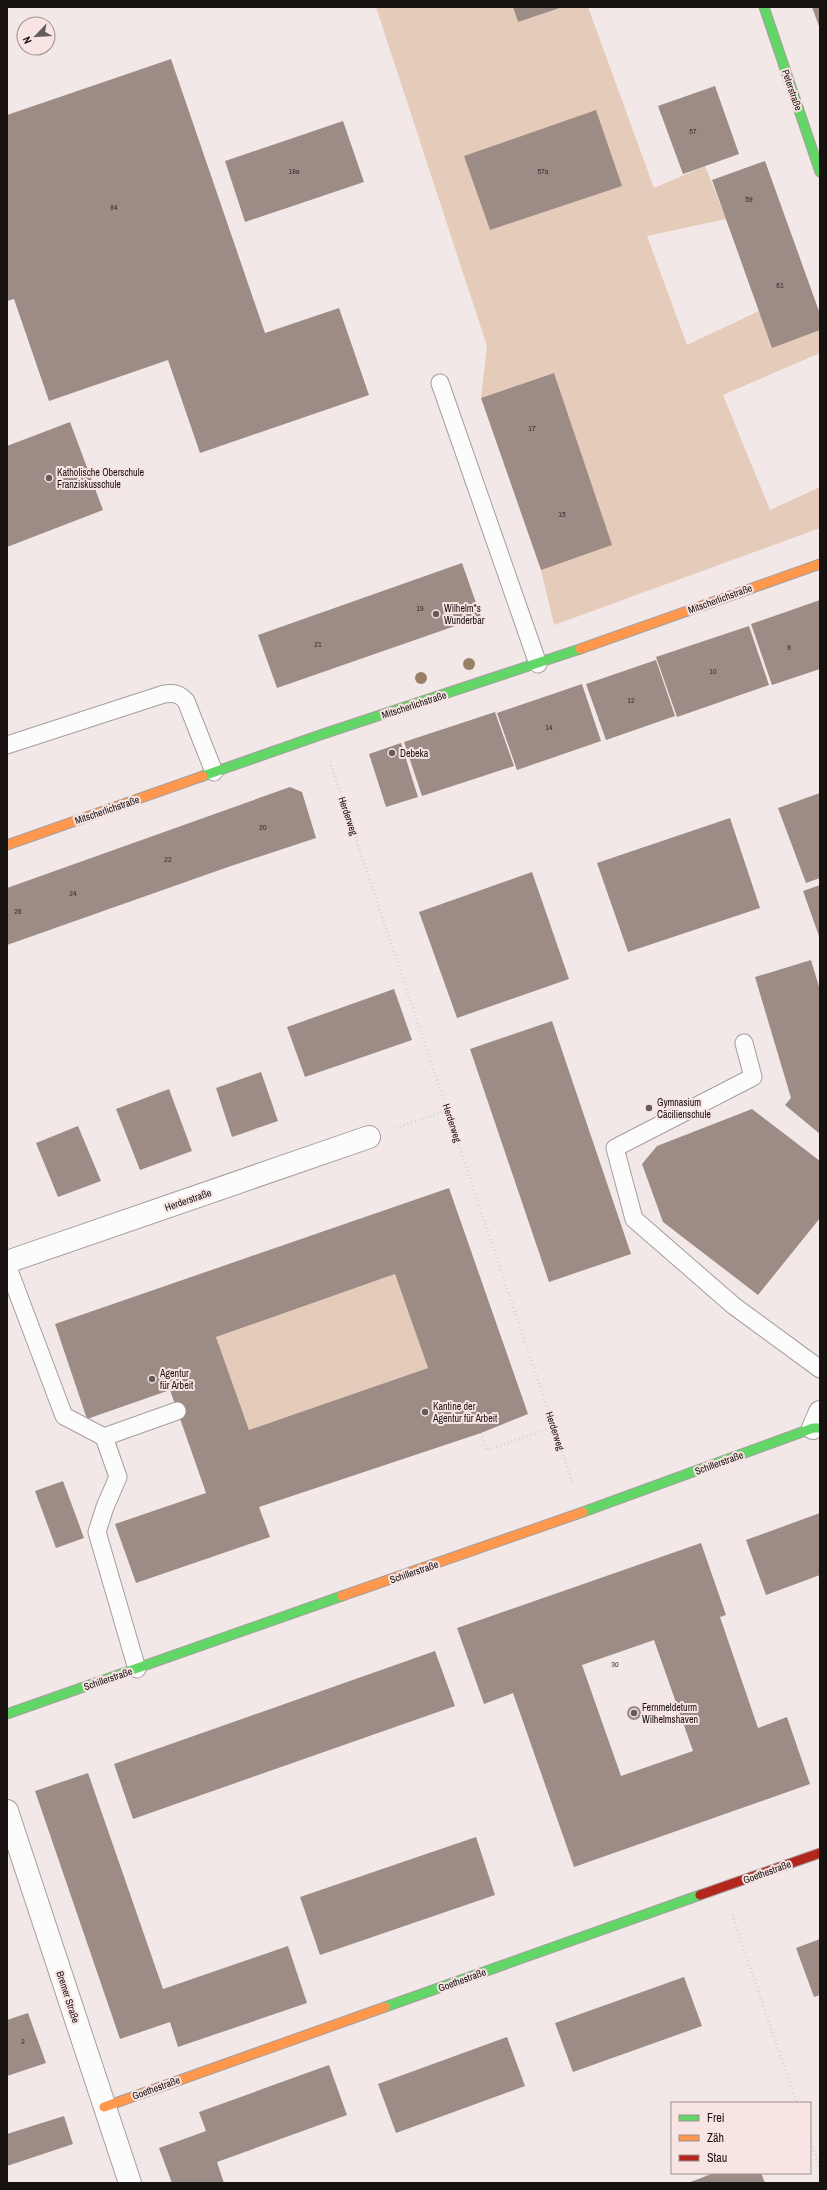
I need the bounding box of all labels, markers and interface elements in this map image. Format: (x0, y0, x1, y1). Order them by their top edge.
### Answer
north arrow (16, 16, 56, 56)
text: N (19, 34, 35, 46)
street label: Peterstraße (779, 68, 805, 113)
house number: 57 (689, 126, 697, 136)
house number: 18a (289, 166, 300, 176)
house number: 57a (538, 166, 549, 176)
house number: 59 (745, 194, 753, 204)
house number: 84 (110, 202, 118, 212)
house number: 61 (776, 280, 784, 290)
house number: 17 (528, 423, 536, 433)
place label: Katholische Oberschule Franziskusschule (57, 466, 144, 491)
marker: Katholische Oberschule Franziskusschule (44, 473, 54, 483)
house number: 15 (558, 509, 566, 519)
street label: Mitscherlichstraße (686, 581, 754, 617)
place label: Wilhelm*s Wunderbar (444, 602, 485, 627)
house number: 19 (416, 603, 424, 613)
marker: Wilhelm*s Wunderbar (431, 609, 441, 619)
house number: 21 (314, 639, 322, 649)
house number: 8 (787, 642, 791, 652)
house number: 10 (709, 666, 717, 676)
street label: Mitscherlichstraße (380, 688, 448, 722)
house number: 12 (627, 695, 635, 705)
house number: 14 (545, 722, 553, 732)
place label: Debeka (400, 747, 429, 760)
marker: Debeka (387, 748, 397, 758)
street label: Mitscherlichstraße (73, 793, 141, 827)
street label: Herderweg (335, 795, 361, 837)
house number: 20 (259, 822, 267, 832)
house number: 22 (164, 854, 172, 864)
house number: 24 (69, 888, 77, 898)
house number: 26 (14, 906, 22, 916)
place label: Gymnasium Cäcilienschule (657, 1096, 711, 1121)
street label: Herderweg (440, 1102, 465, 1144)
marker: Gymnasium Cäcilienschule (644, 1103, 654, 1113)
street label: Herderstraße (163, 1186, 213, 1214)
place label: Agentur für Arbeit (159, 1367, 194, 1392)
marker: Agentur für Arbeit (147, 1374, 157, 1384)
place label: Kantine der Agentur für Arbeit (432, 1400, 498, 1425)
marker: Kantine der Agentur für Arbeit (420, 1407, 430, 1417)
street label: Herderweg (543, 1410, 568, 1452)
street label: Schillerstraße (693, 1448, 745, 1478)
street label: Schillerstraße (388, 1557, 440, 1586)
house number: 30 (611, 1659, 619, 1669)
street label: Schillerstraße (82, 1664, 134, 1693)
place label: Fernmeldeturm Wilhelmshaven (642, 1701, 698, 1726)
marker: Fernmeldeturm Wilhelmshaven (629, 1708, 639, 1718)
street label: Goethestraße (741, 1857, 793, 1887)
street label: Goethestraße (436, 1965, 488, 1995)
street label: Bremer Straße (54, 1969, 83, 2025)
house number: 2 (21, 2036, 25, 2046)
street label: Goethestraße (130, 2073, 182, 2103)
legend (671, 2102, 811, 2174)
text: Frei (707, 2110, 725, 2126)
text: Zäh (707, 2130, 724, 2146)
text: Stau (707, 2150, 727, 2166)

